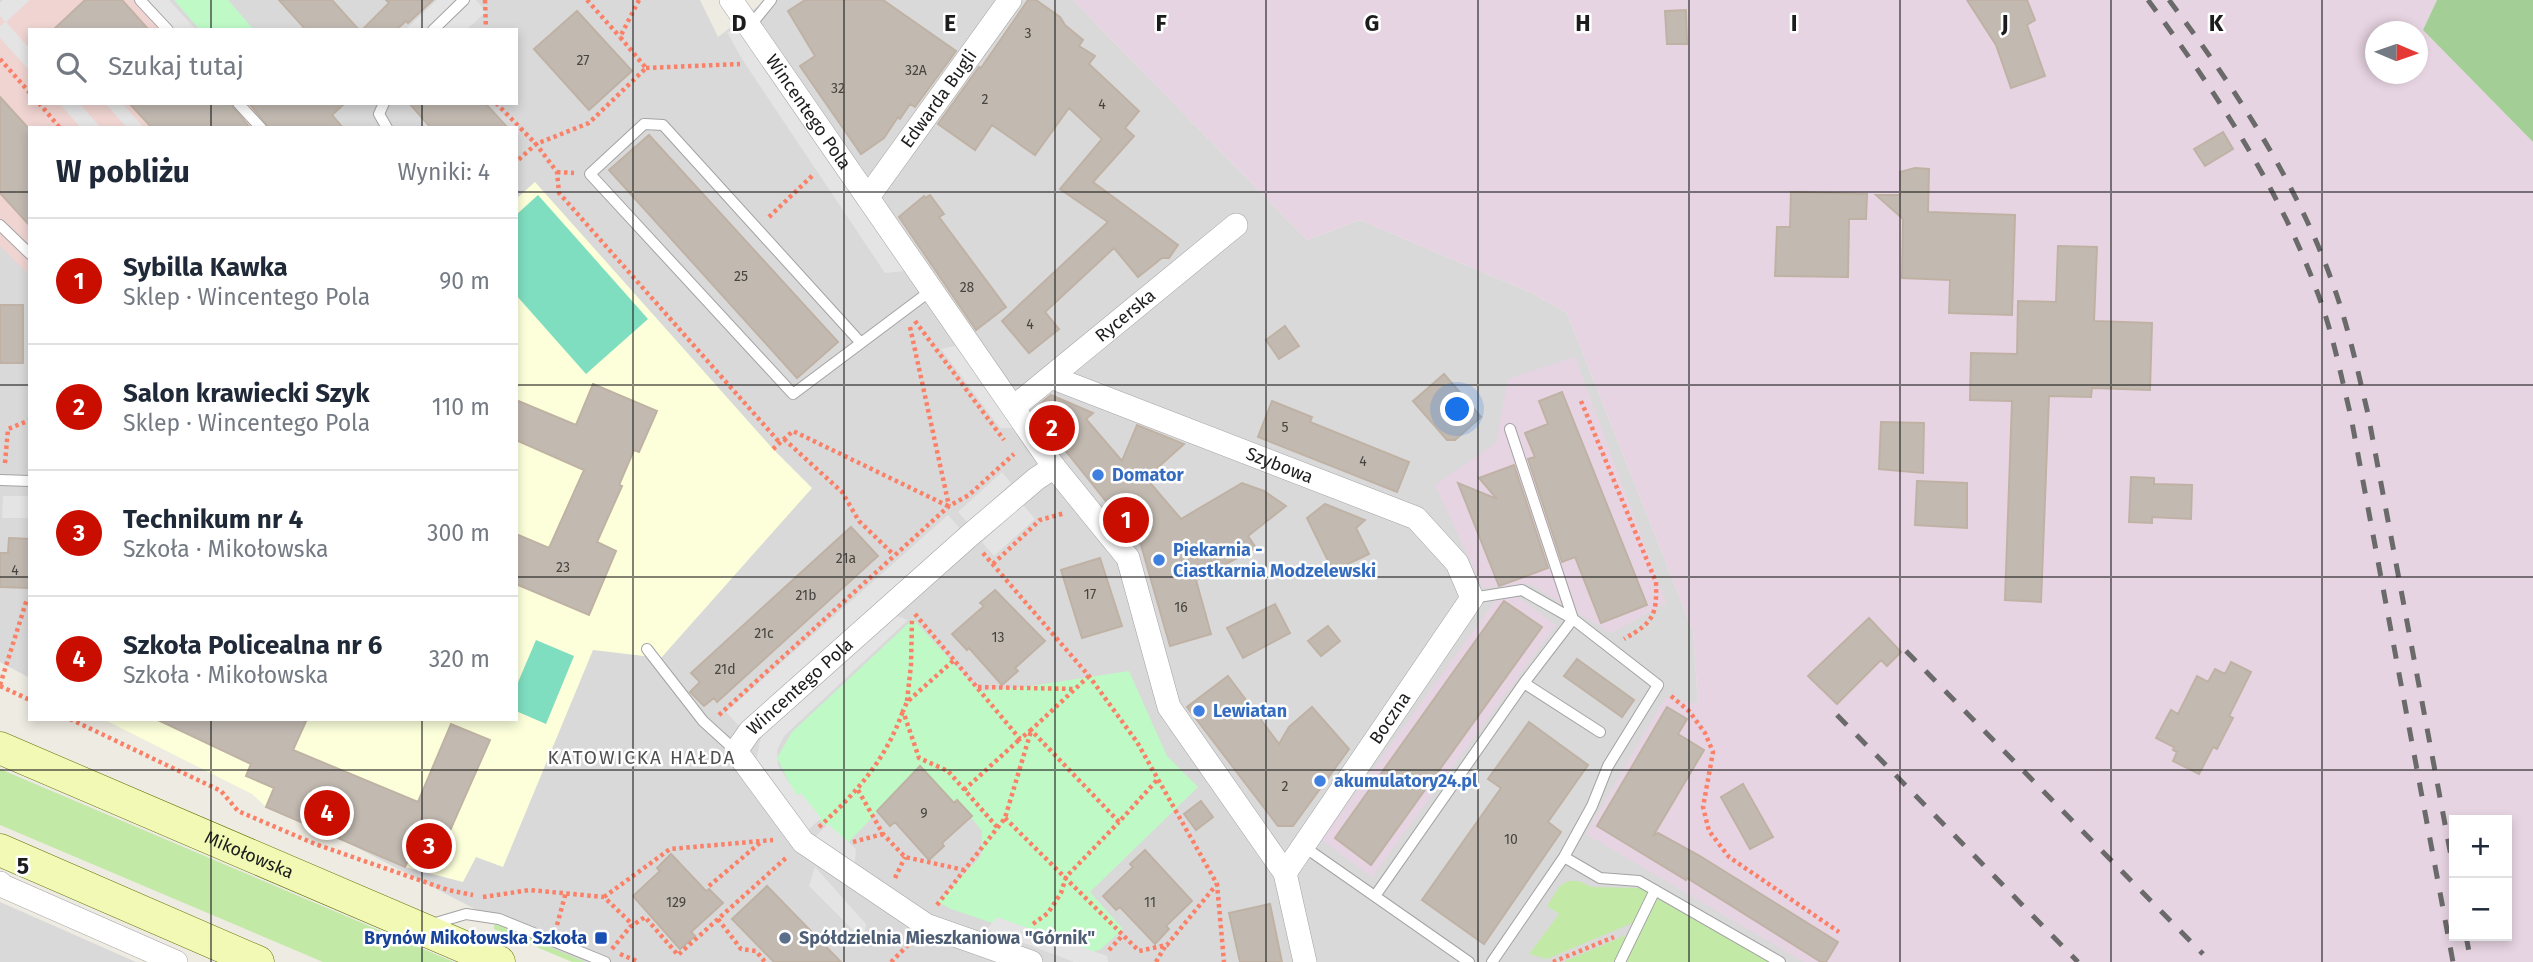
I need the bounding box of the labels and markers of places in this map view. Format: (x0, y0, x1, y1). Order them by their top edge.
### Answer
pin: 2 (1029, 402, 1075, 454)
place label: Domator (1112, 464, 1184, 486)
marker: Domator (1090, 467, 1106, 483)
pin: 1 (1103, 494, 1149, 546)
place label: Piekarnia - Ciastkarnia Modzelewski (1173, 539, 1376, 582)
marker: Piekarnia - Ciastkarnia Modzelewski (1151, 552, 1167, 568)
place label: Lewiatan (1213, 700, 1287, 722)
marker: Lewiatan (1191, 703, 1207, 719)
place label: akumulatory24.pl (1334, 770, 1478, 792)
marker: akumulatory24.pl (1312, 773, 1328, 789)
pin: 4 (304, 787, 350, 839)
pin: 3 (406, 820, 452, 872)
place label: Brynów Mikołowska Szkoła (364, 927, 587, 949)
place label: Spółdzielnia Mieszkaniowa "Górnik" (799, 927, 1095, 949)
marker: Brynów Mikołowska Szkoła (593, 930, 609, 946)
marker: Spółdzielnia Mieszkaniowa "Górnik" (777, 930, 793, 946)

